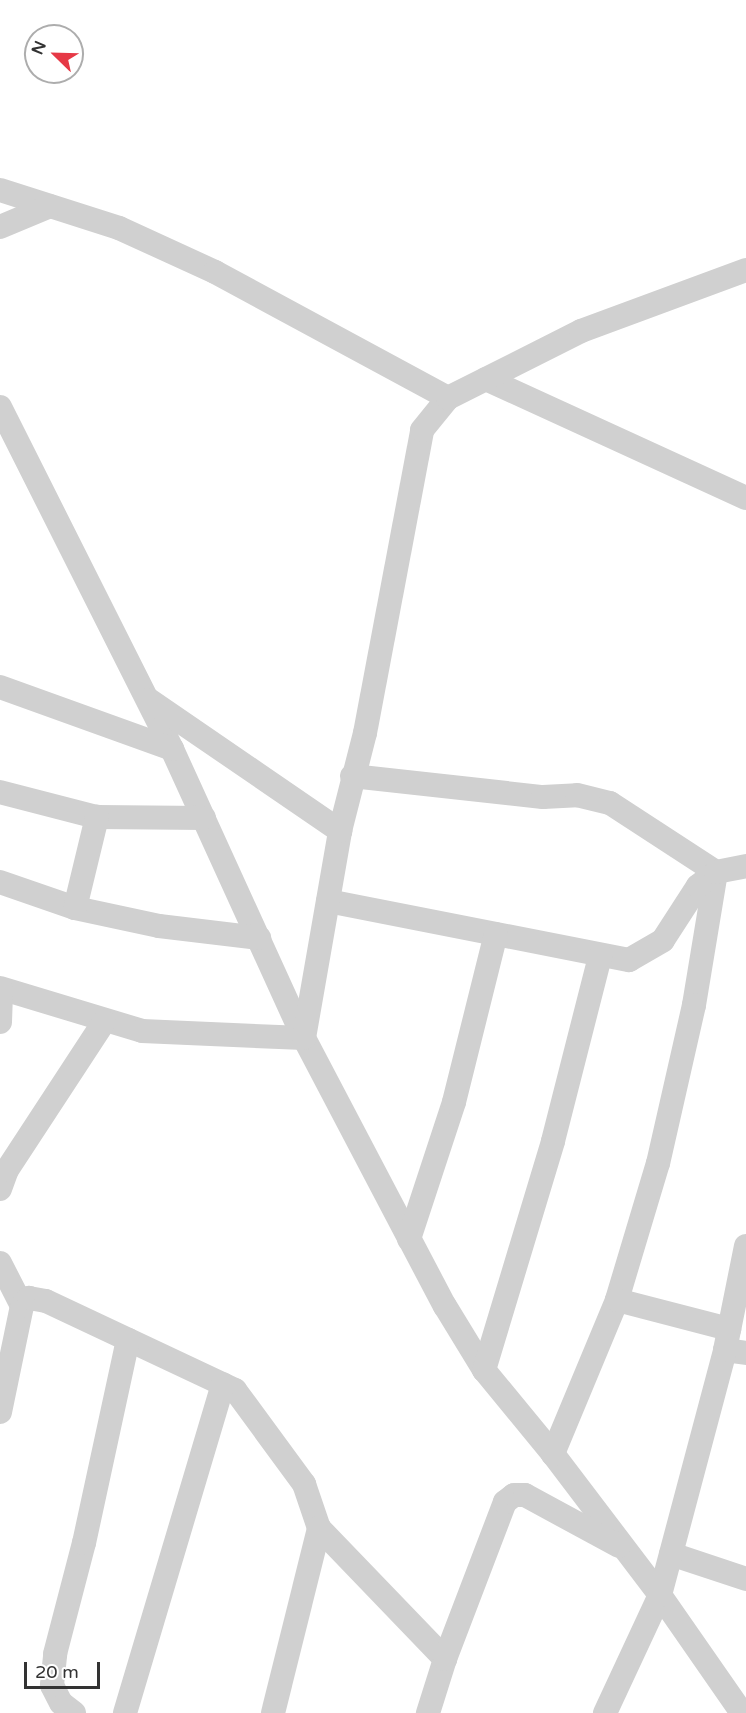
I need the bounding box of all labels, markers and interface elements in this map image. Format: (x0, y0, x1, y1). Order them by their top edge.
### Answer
north arrow (24, 24, 84, 84)
text: N (28, 38, 51, 58)
scale bar (27, 1650, 104, 1688)
text: 20 m (35, 1661, 79, 1683)

